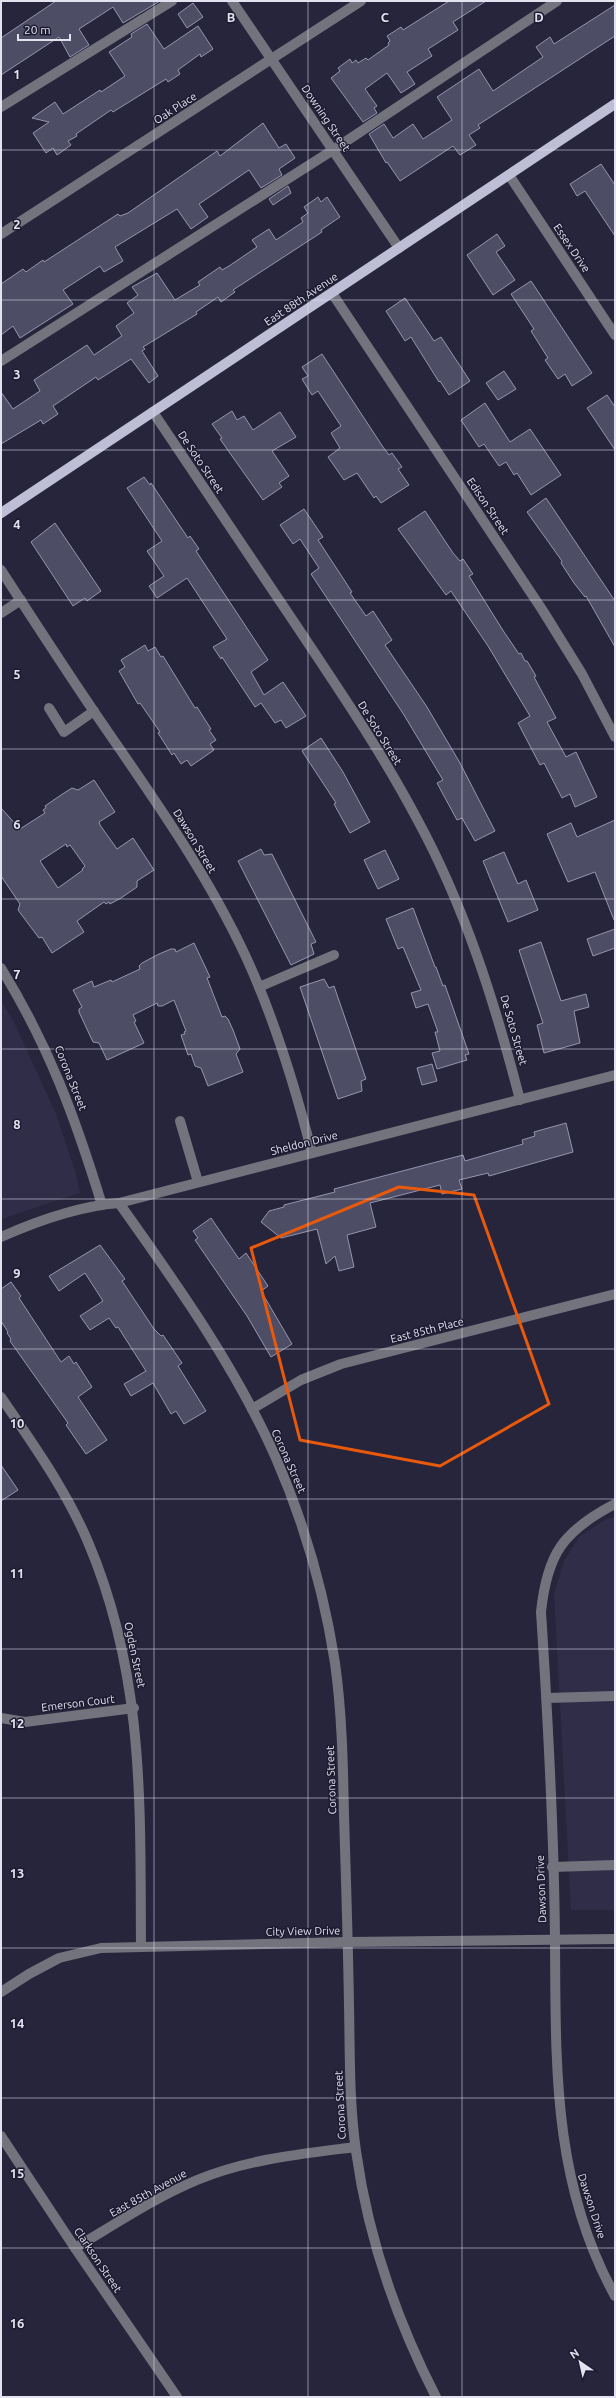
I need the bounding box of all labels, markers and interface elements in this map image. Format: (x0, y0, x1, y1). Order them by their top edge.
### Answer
text: B (227, 10, 236, 24)
text: C (381, 10, 390, 24)
text: D (534, 10, 544, 24)
scale bar (18, 16, 70, 42)
text: 20 m (24, 23, 51, 36)
text: 1 (13, 67, 21, 81)
street label: Downing Street (299, 83, 353, 154)
street label: Oak Place (151, 90, 199, 126)
text: 2 (13, 217, 21, 231)
street label: Essex Drive (551, 221, 593, 275)
street label: East 88th Avenue (262, 270, 340, 328)
text: 3 (13, 367, 21, 381)
street label: De Soto Street (176, 429, 227, 496)
street label: Edison Street (465, 475, 512, 537)
text: 4 (13, 517, 21, 531)
text: 5 (13, 667, 21, 681)
street label: De Soto Street (356, 699, 405, 768)
street label: Dawson Street (171, 807, 219, 876)
text: 6 (13, 817, 21, 831)
text: 7 (13, 967, 21, 981)
street label: De Soto Street (498, 993, 530, 1067)
street label: Corona Street (53, 1044, 90, 1113)
text: 8 (13, 1117, 21, 1131)
street label: Sheldon Drive (269, 1129, 339, 1157)
text: 9 (13, 1266, 21, 1280)
street label: East 85th Place (389, 1315, 465, 1345)
text: 10 (10, 1416, 24, 1430)
street label: Corona Street (269, 1427, 309, 1496)
text: 11 (10, 1566, 24, 1580)
street label: Ogden Street (122, 1621, 148, 1690)
street label: Emerson Court (41, 1692, 116, 1713)
text: 12 (10, 1716, 24, 1730)
street label: Corona Street (324, 1745, 338, 1815)
street label: Dawson Drive (534, 1855, 548, 1923)
text: 13 (10, 1866, 24, 1880)
street label: City View Drive (266, 1924, 340, 1938)
text: 14 (10, 2016, 24, 2030)
street label: Corona Street (332, 2070, 348, 2140)
text: 15 (10, 2166, 24, 2180)
street label: East 85th Avenue (107, 2167, 189, 2219)
street label: Dawson Drive (576, 2172, 608, 2240)
street label: Clarkson Street (72, 2225, 125, 2295)
text: 16 (10, 2316, 24, 2330)
north arrow (560, 2342, 600, 2382)
text: N (568, 2346, 581, 2361)

